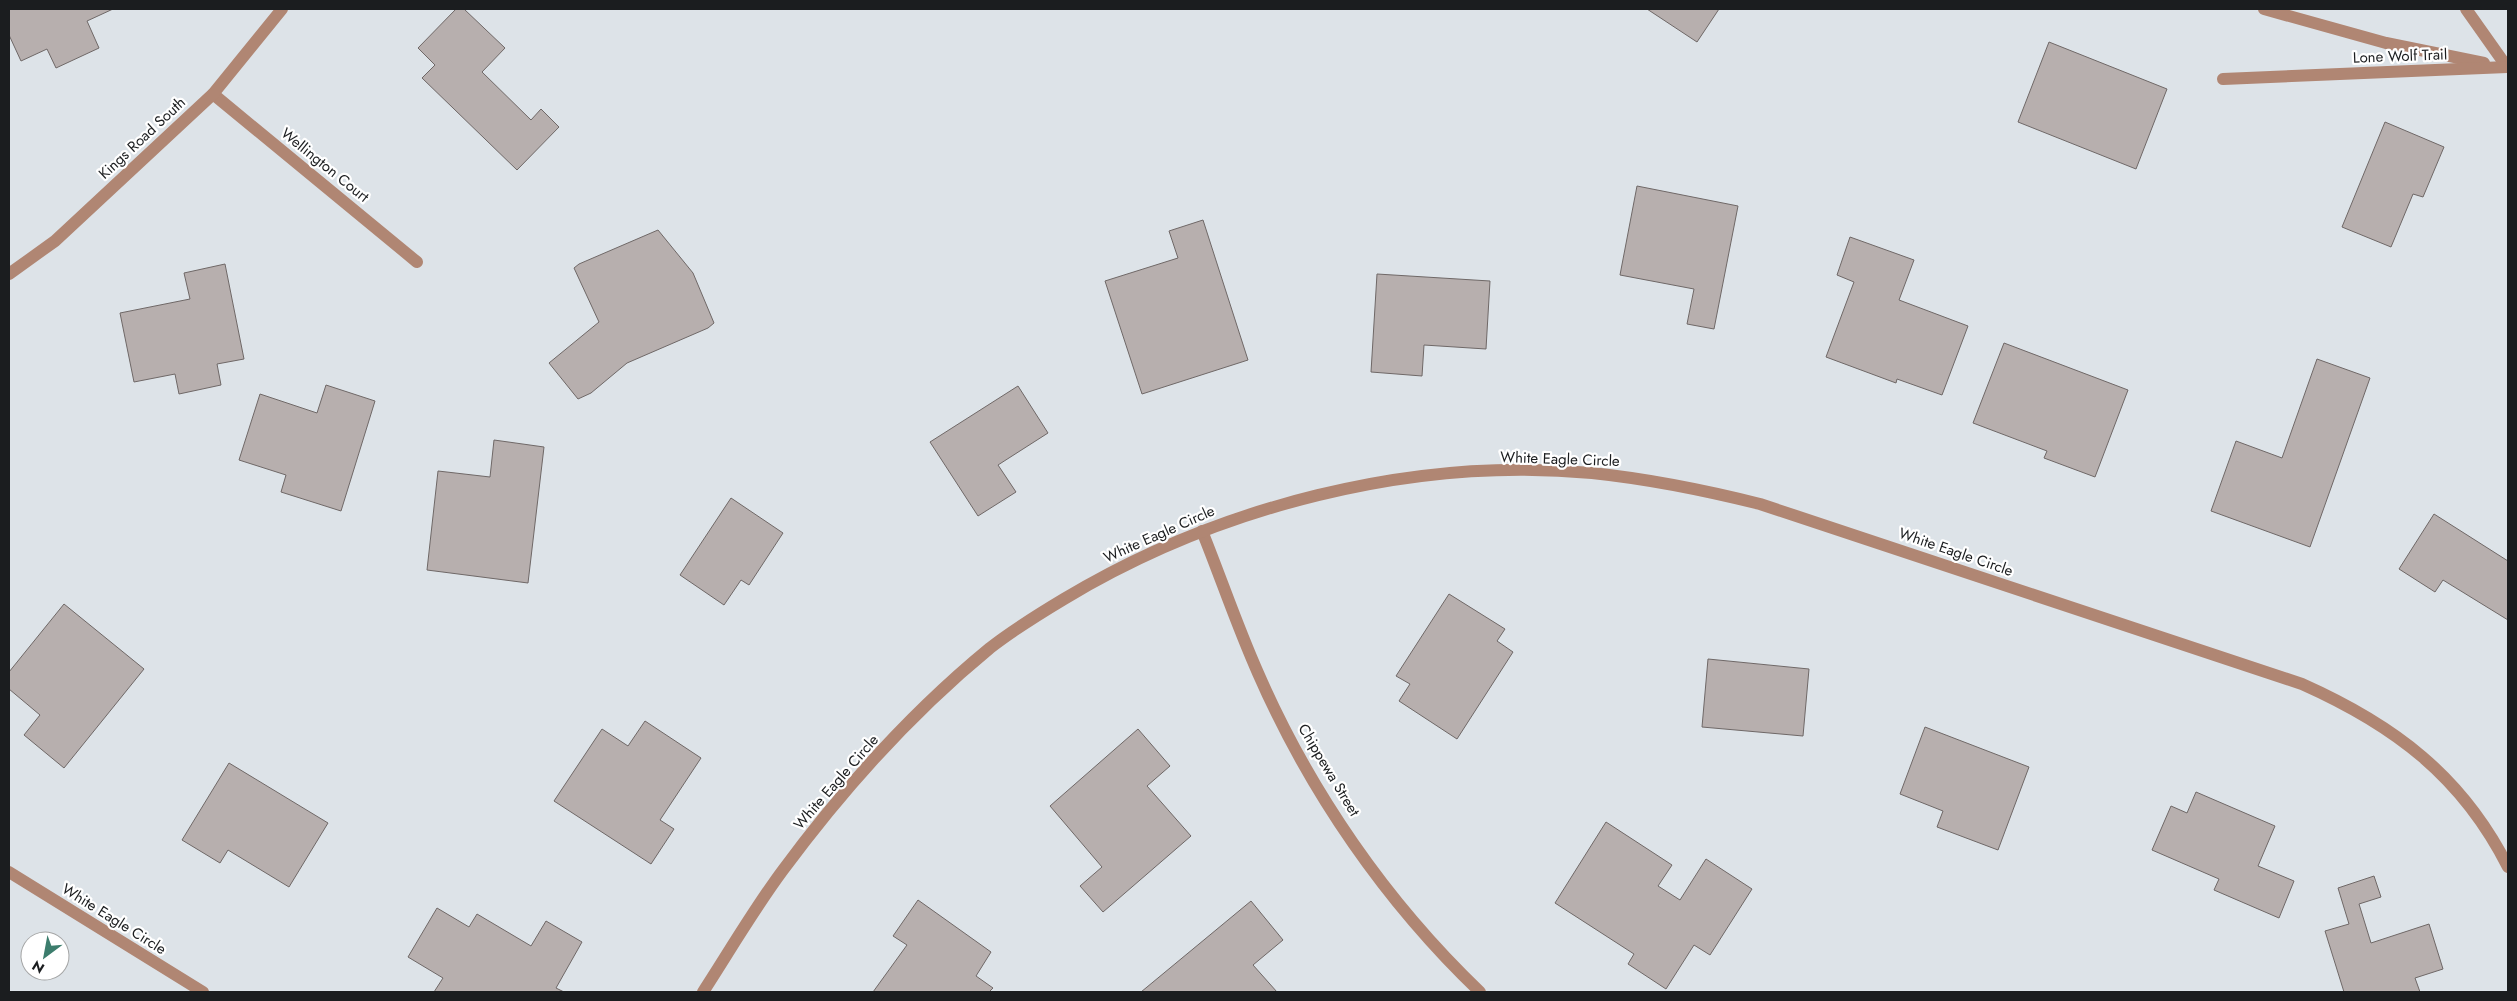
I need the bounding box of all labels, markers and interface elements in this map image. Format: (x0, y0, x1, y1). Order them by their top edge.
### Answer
street label: Lone Wolf Trail (2352, 43, 2448, 69)
street label: Kings Road South (94, 92, 190, 184)
street label: Wellington Court (276, 123, 374, 208)
street label: White Eagle Circle (1500, 446, 1620, 472)
street label: White Eagle Circle (1100, 500, 1218, 568)
street label: White Eagle Circle (1896, 522, 2016, 582)
street label: Chippewa Street (1293, 720, 1366, 821)
street label: White Eagle Circle (788, 729, 884, 834)
street label: White Eagle Circle (57, 878, 171, 960)
north arrow (20, 931, 70, 981)
text: N (28, 956, 48, 978)

